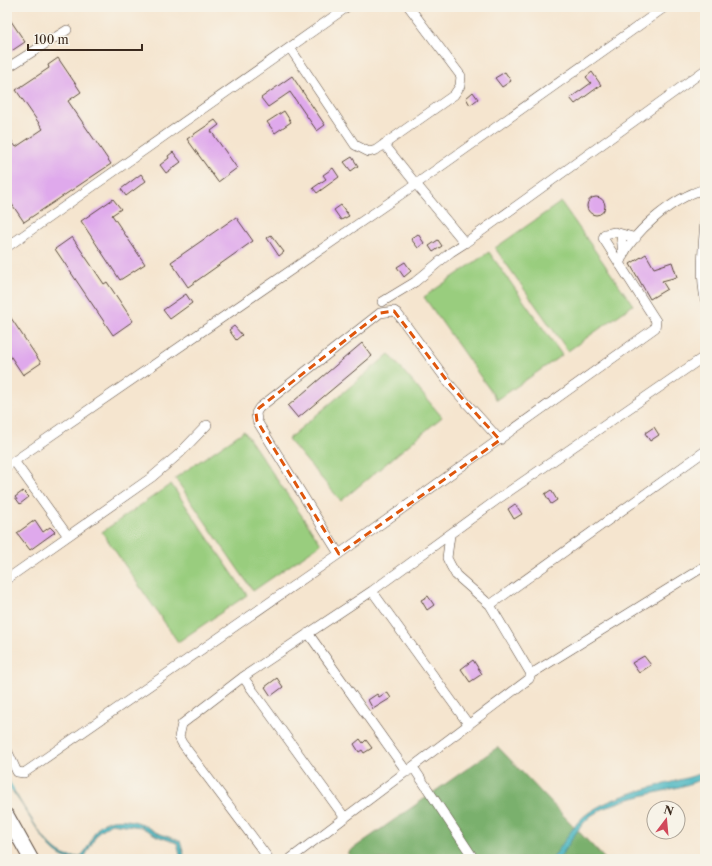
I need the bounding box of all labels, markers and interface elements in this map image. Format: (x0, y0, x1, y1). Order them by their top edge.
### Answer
scale bar (28, 26, 142, 52)
text: 100 m (34, 32, 69, 47)
north arrow (646, 800, 686, 840)
text: N (662, 802, 676, 819)

